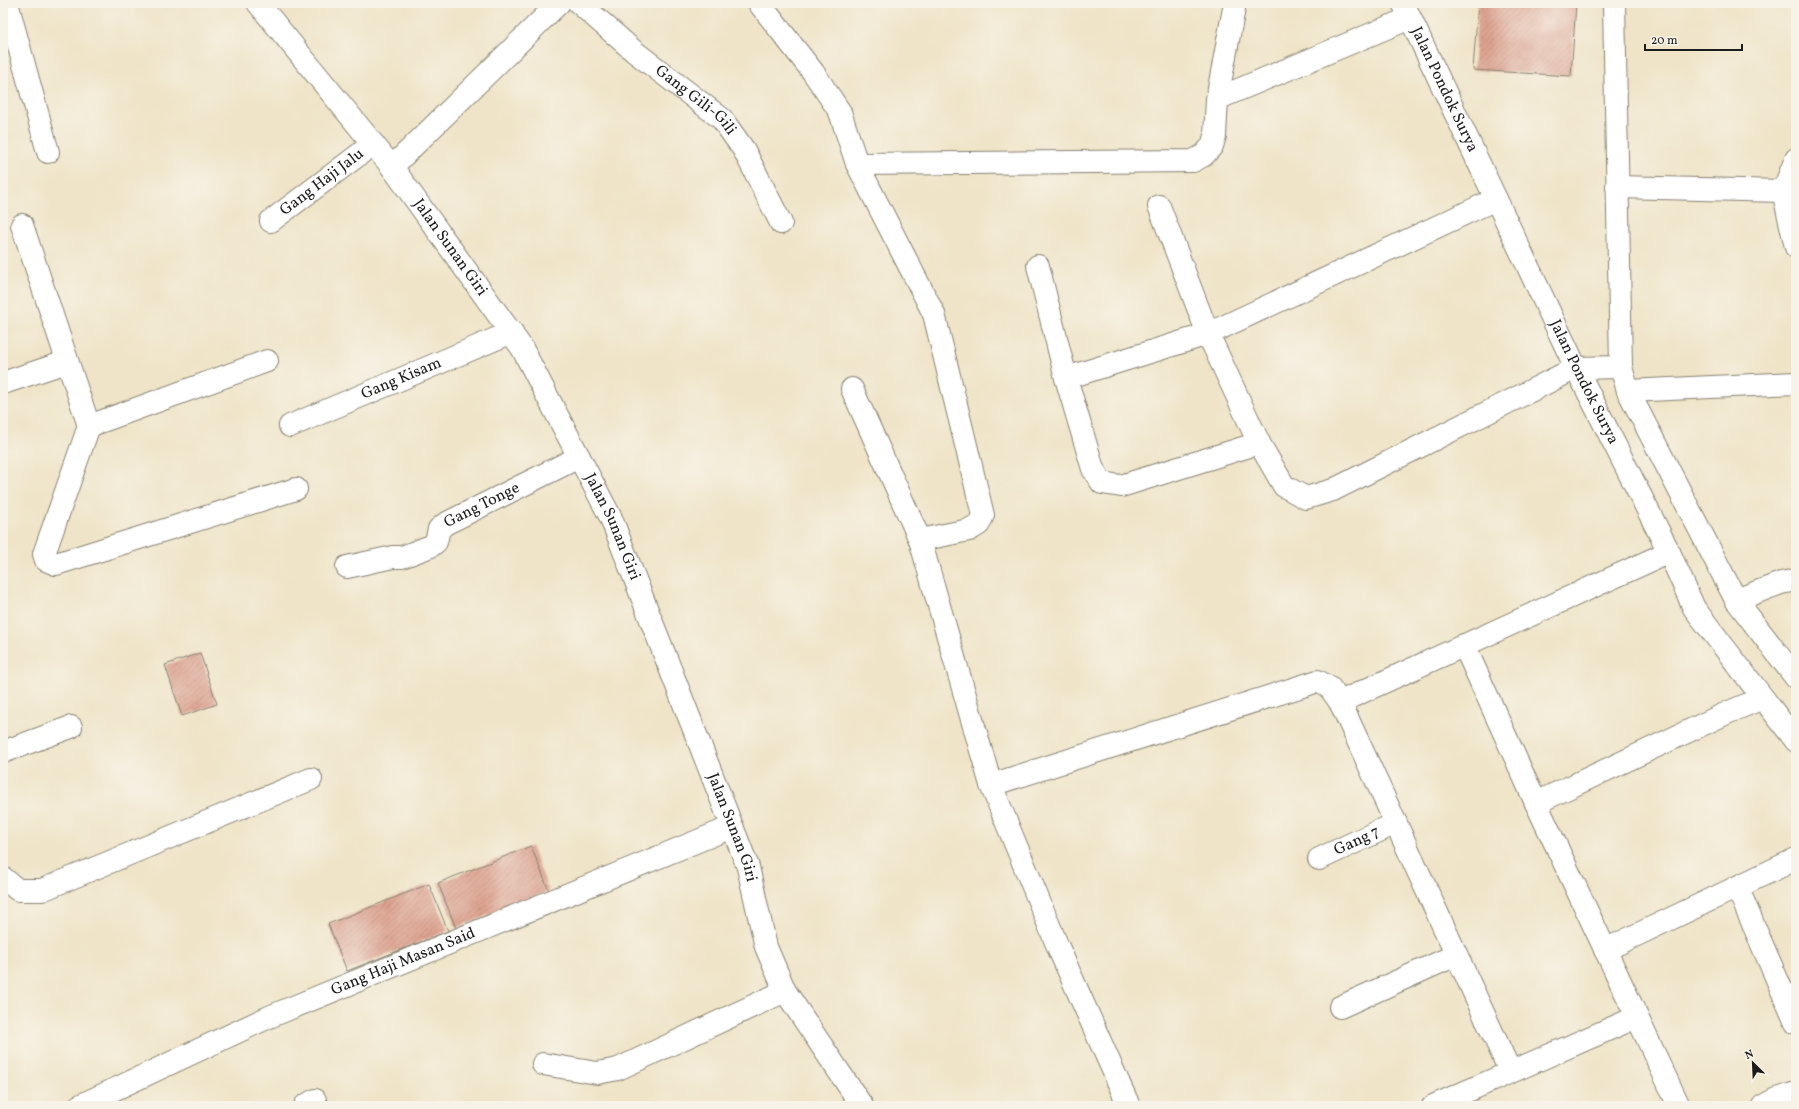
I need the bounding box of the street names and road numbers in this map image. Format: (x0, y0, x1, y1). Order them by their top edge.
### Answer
street label: Jalan Pondok Surya (1405, 23, 1483, 156)
street label: Gang Gili-Gili (650, 60, 741, 140)
street label: Gang Haji Jalu (275, 143, 369, 221)
street label: Jalan Sunan Giri (407, 194, 492, 301)
street label: Jalan Pondok Surya (1544, 316, 1624, 448)
street label: Gang Kisam (358, 352, 445, 406)
street label: Jalan Sunan Giri (579, 469, 645, 584)
street label: Gang Tonge (440, 477, 524, 534)
street label: Jalan Sunan Giri (701, 770, 762, 884)
street label: Gang 7 (1330, 821, 1384, 861)
street label: Gang Haji Masan Said (328, 922, 479, 1001)

